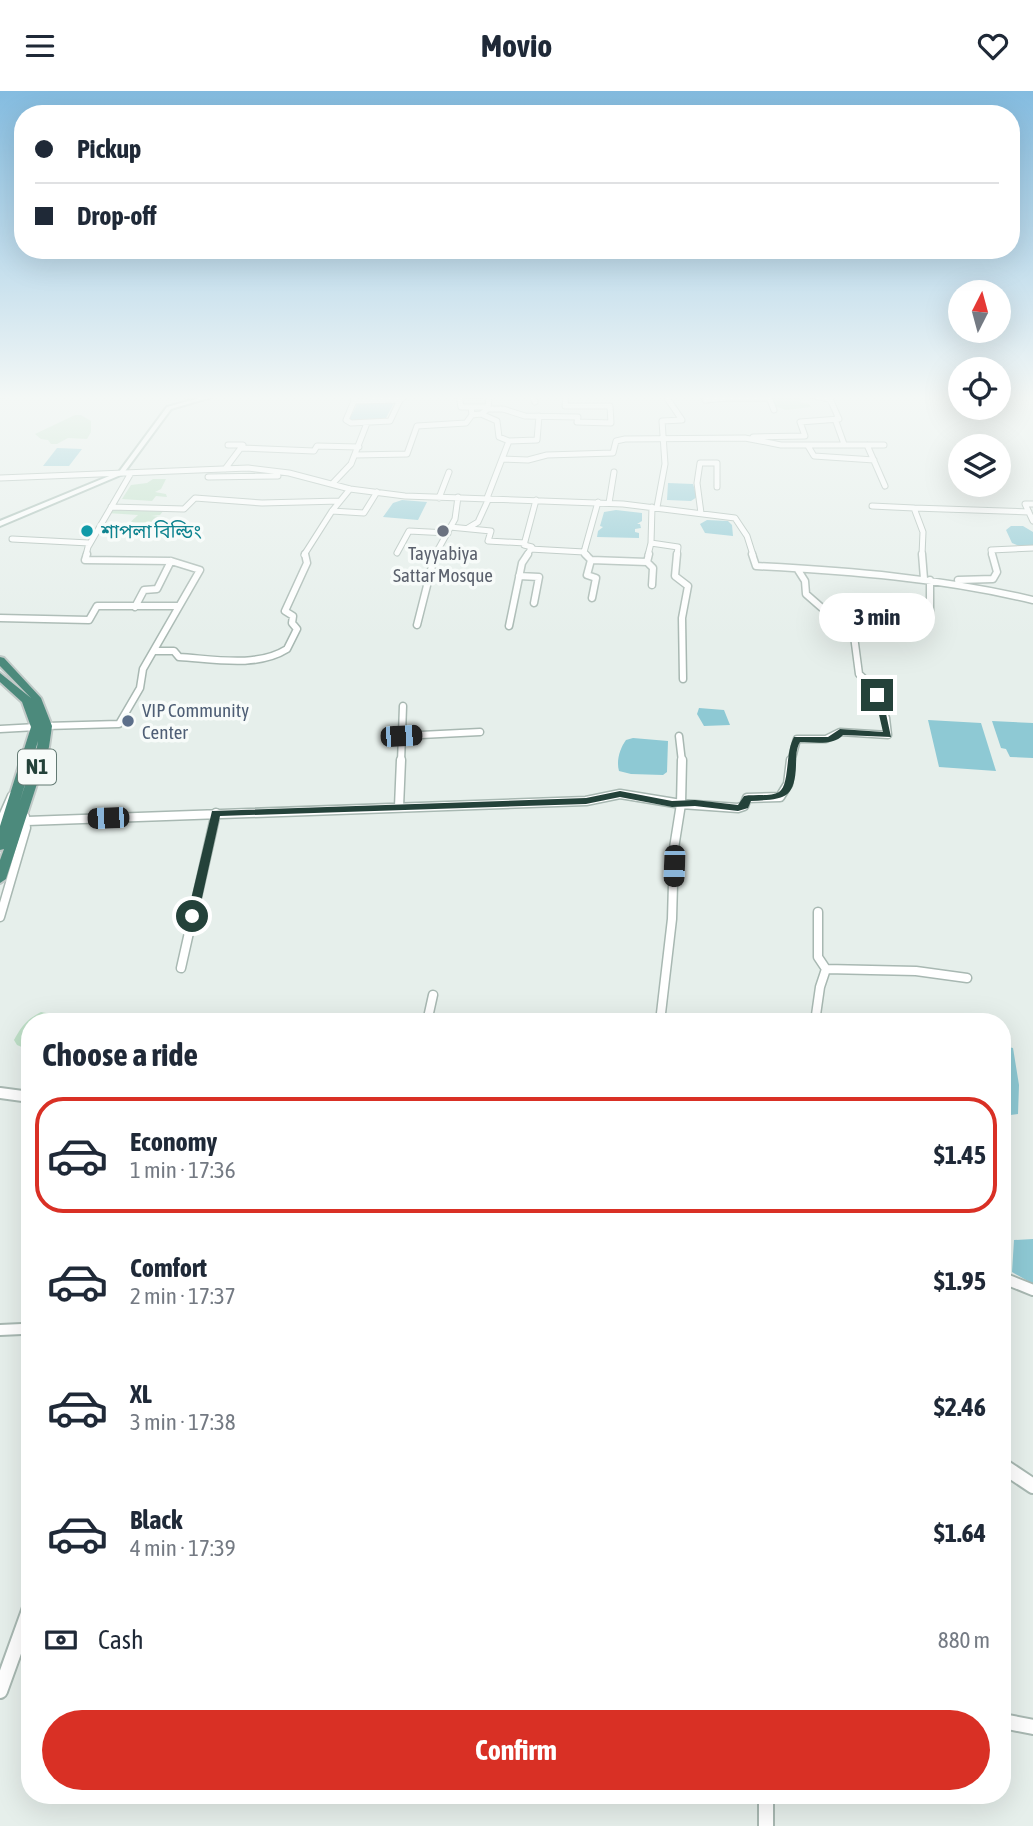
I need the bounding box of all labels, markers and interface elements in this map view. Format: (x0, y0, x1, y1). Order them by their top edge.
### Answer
icon: menu (21, 27, 59, 65)
text: Movio (481, 27, 552, 64)
icon: heart (974, 27, 1012, 65)
text: Pickup (77, 134, 141, 164)
text: Drop-off (77, 201, 157, 231)
north arrow (948, 280, 1012, 343)
map controls (948, 280, 1011, 497)
button: locate (948, 357, 1011, 420)
button: layers (948, 434, 1011, 497)
place label: শাপলা বিল্ডিং (100, 520, 202, 542)
marker: শাপলা বিল্ডিং (79, 523, 95, 539)
marker: Tayyabiya Sattar Mosque (435, 523, 451, 539)
place label: Tayyabiya Sattar Mosque (393, 542, 493, 586)
callout: 3 min (819, 594, 935, 643)
text: 3 min (854, 604, 900, 630)
route end (861, 679, 893, 711)
place label: VIP Community Center (142, 699, 249, 743)
marker: VIP Community Center (120, 713, 136, 729)
car (380, 724, 423, 748)
road number: N1 (18, 749, 56, 785)
car (87, 807, 130, 829)
car (663, 845, 686, 887)
route start (176, 900, 208, 932)
text: Choose a ride (42, 1036, 198, 1073)
icon: car (46, 1124, 109, 1187)
text: Economy (130, 1127, 217, 1157)
text: $1.45 (934, 1140, 986, 1170)
text: 1 min · 17:36 (130, 1157, 236, 1183)
icon: car (46, 1250, 109, 1313)
text: Comfort (130, 1253, 207, 1283)
text: $1.95 (934, 1266, 986, 1296)
text: 2 min · 17:37 (130, 1283, 236, 1309)
icon: car (46, 1376, 109, 1439)
text: XL (130, 1379, 152, 1409)
text: $2.46 (934, 1392, 986, 1422)
text: 3 min · 17:38 (130, 1409, 236, 1435)
icon: car (46, 1502, 109, 1565)
text: Black (130, 1505, 182, 1535)
text: $1.64 (934, 1518, 986, 1548)
text: 4 min · 17:39 (130, 1535, 236, 1561)
icon: cash (42, 1621, 80, 1659)
text: Cash (98, 1625, 144, 1655)
text: 880 m (938, 1627, 990, 1653)
button: Confirm (42, 1710, 990, 1790)

